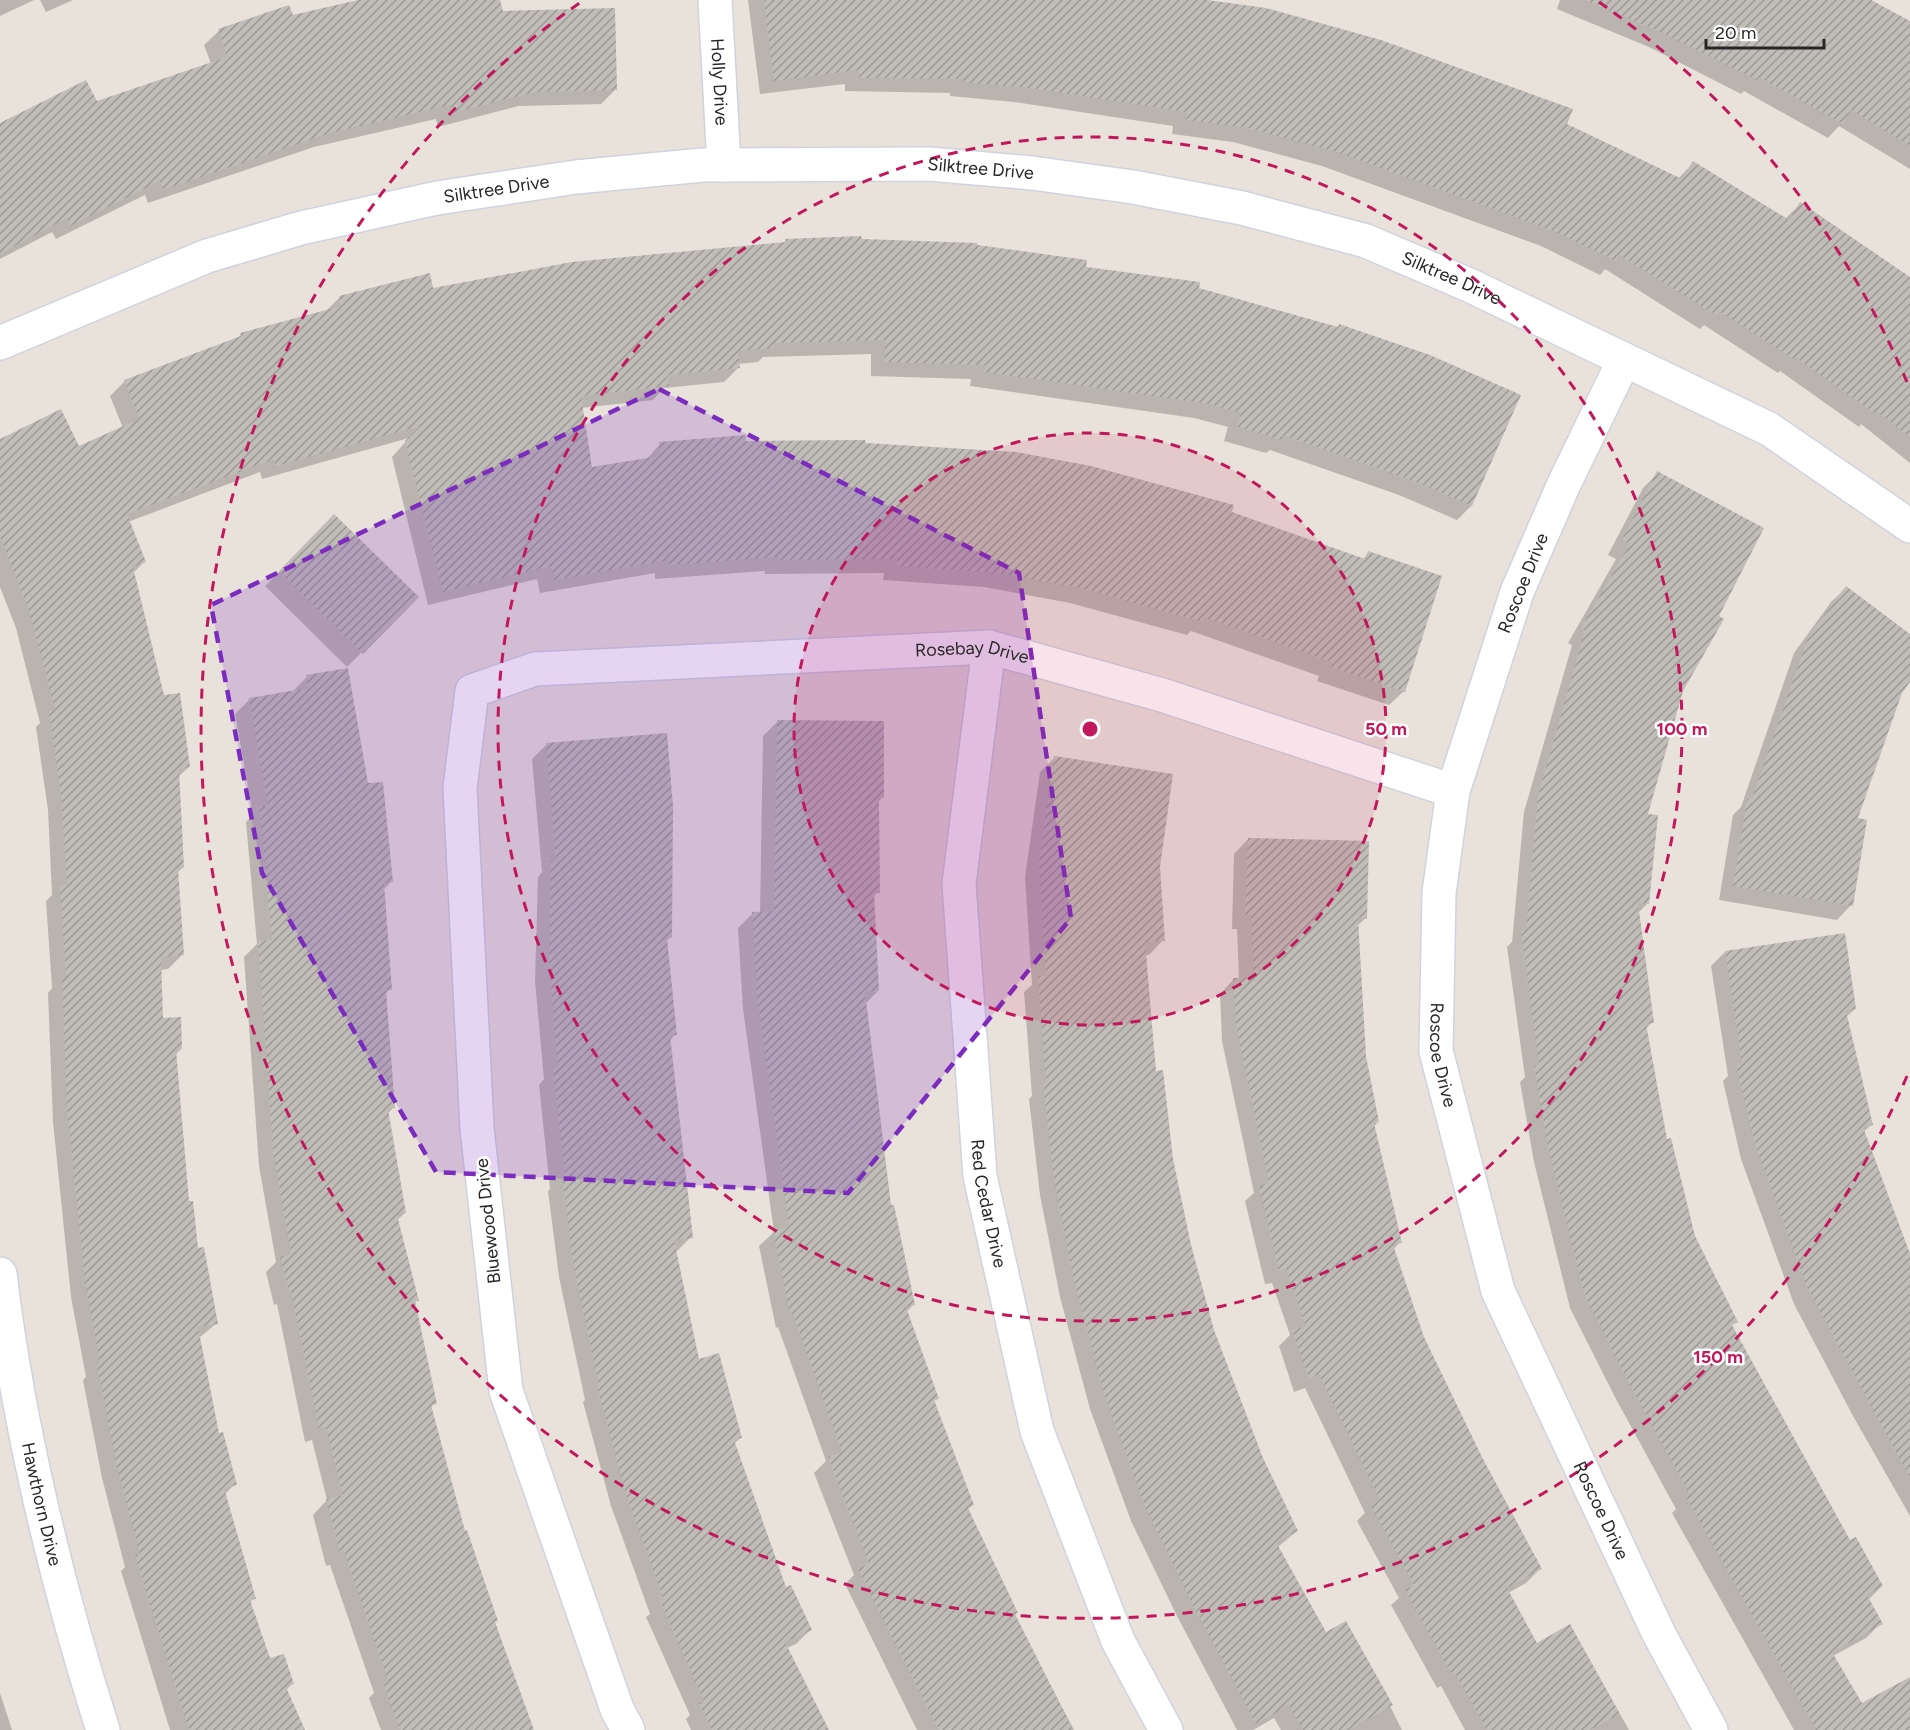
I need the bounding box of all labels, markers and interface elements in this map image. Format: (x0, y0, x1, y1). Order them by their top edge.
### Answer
scale bar (1706, 12, 1824, 50)
text: 20 m (1715, 22, 1756, 44)
street label: Holly Drive (706, 38, 733, 126)
street label: Silktree Drive (927, 153, 1035, 184)
street label: Silktree Drive (442, 170, 551, 208)
street label: Silktree Drive (1398, 247, 1505, 310)
street label: Roscoe Drive (1493, 530, 1553, 636)
street label: Rosebay Drive (914, 636, 1032, 669)
text: 50 m (1365, 718, 1407, 740)
text: 100 m (1657, 718, 1707, 740)
centre of rings (1080, 719, 1100, 739)
street label: Roscoe Drive (1425, 1002, 1461, 1110)
street label: Red Cedar Drive (966, 1138, 1011, 1270)
street label: Bluewood Drive (470, 1157, 506, 1285)
text: 150 m (1693, 1346, 1743, 1368)
street label: Hawthorn Drive (17, 1440, 67, 1569)
street label: Roscoe Drive (1569, 1458, 1634, 1564)

